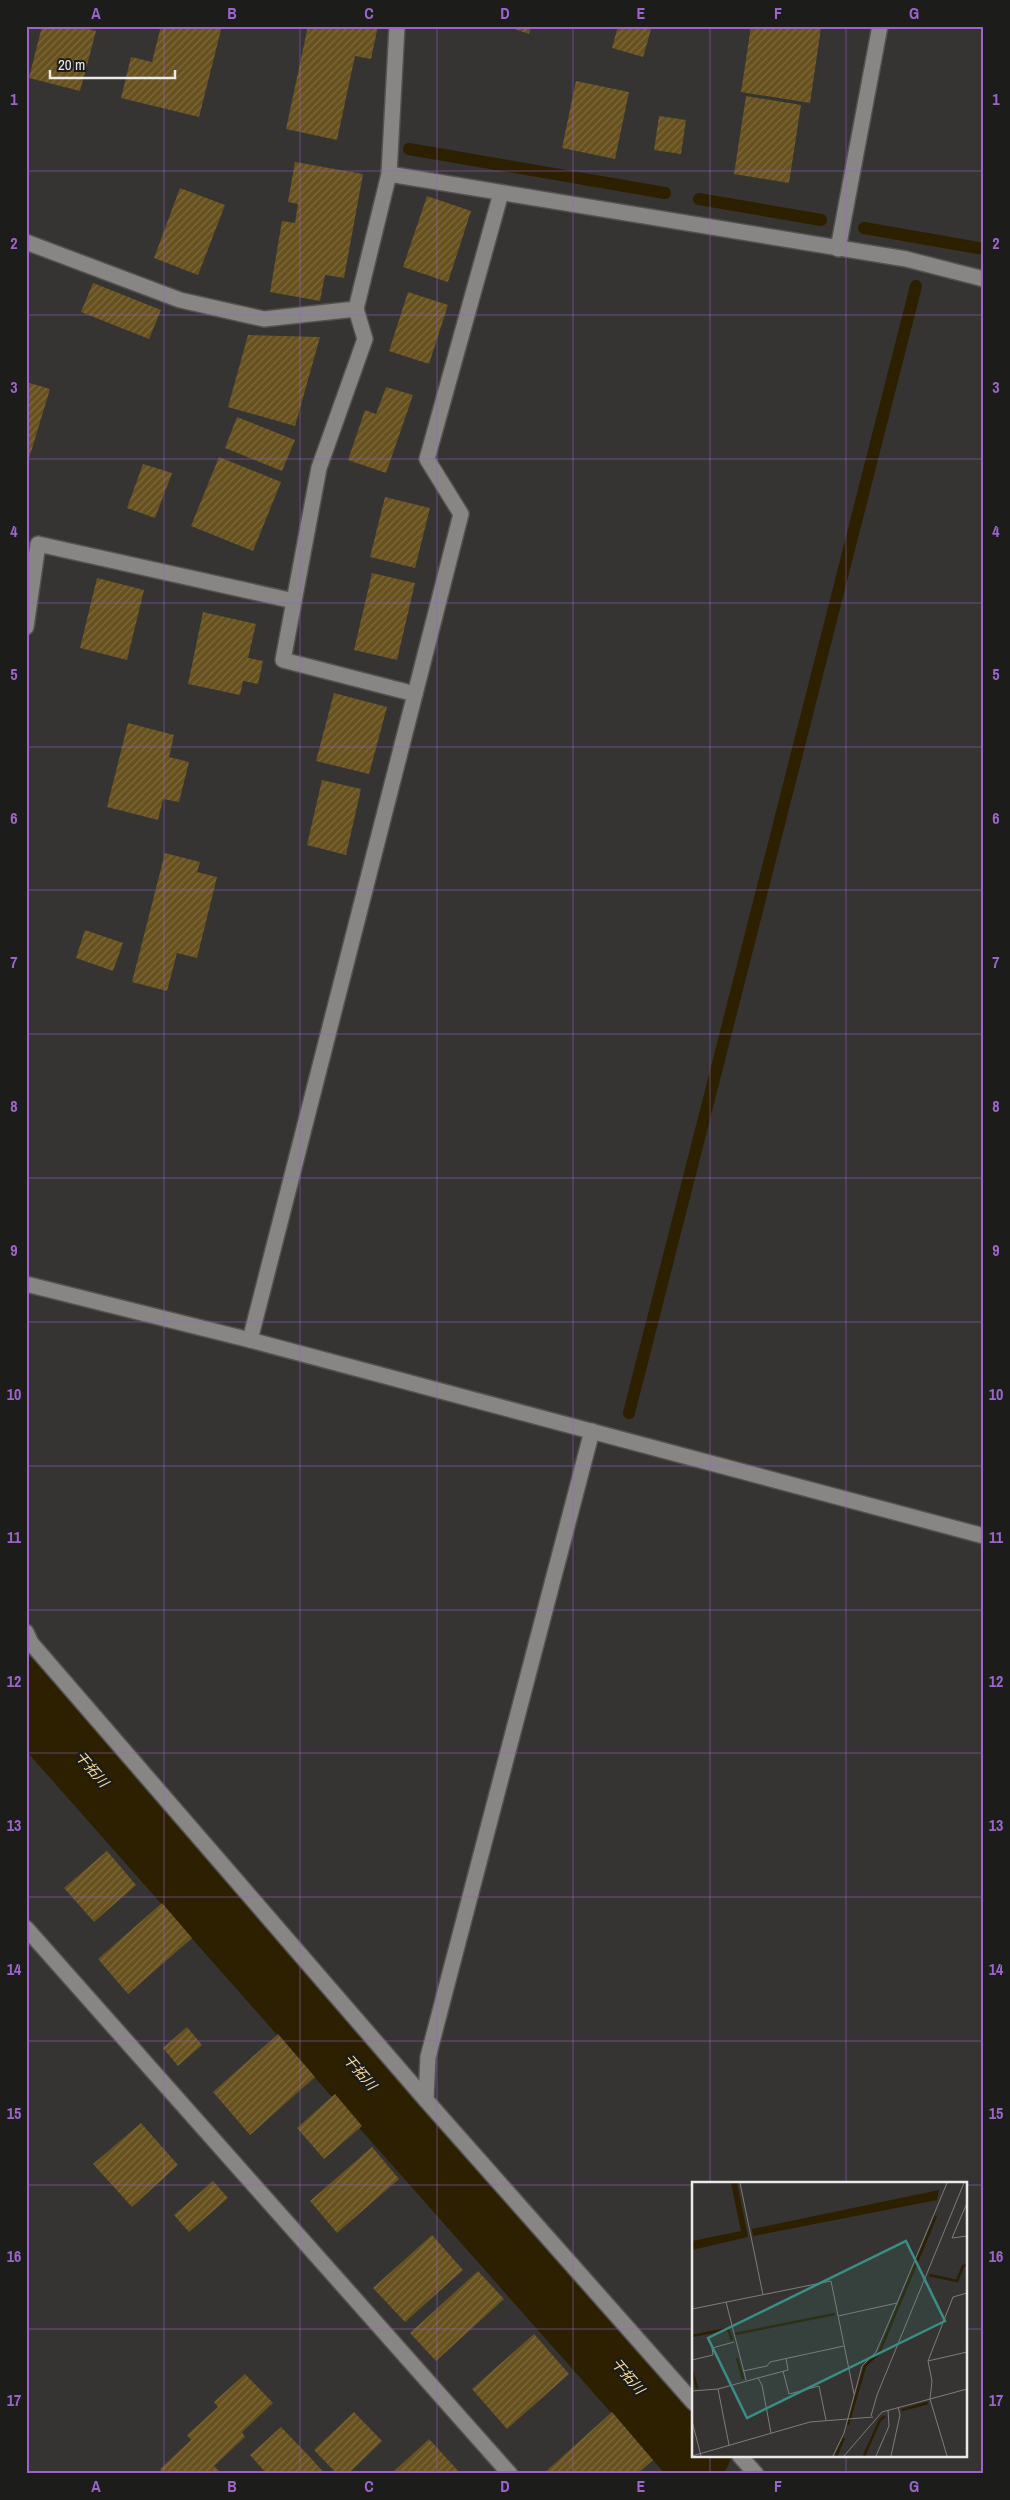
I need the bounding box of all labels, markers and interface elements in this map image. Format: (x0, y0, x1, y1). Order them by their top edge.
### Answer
text: A (91, 2, 101, 24)
text: B (227, 2, 237, 24)
text: C (364, 2, 374, 24)
text: D (500, 2, 510, 24)
text: E (637, 2, 646, 24)
text: F (774, 2, 782, 24)
text: G (909, 2, 919, 24)
scale bar (50, 48, 175, 80)
text: 20 m (58, 54, 85, 75)
text: 1 (10, 88, 18, 110)
text: 1 (992, 88, 1000, 110)
text: 2 (10, 232, 18, 254)
text: 2 (992, 232, 1000, 254)
text: 3 (10, 376, 18, 398)
text: 3 (992, 376, 1000, 398)
text: 4 (10, 520, 18, 542)
text: 4 (992, 520, 1000, 542)
text: 5 (10, 663, 18, 685)
text: 5 (992, 663, 1000, 685)
text: 6 (10, 807, 18, 829)
text: 6 (992, 807, 1000, 829)
text: 7 (10, 951, 18, 973)
text: 7 (992, 951, 1000, 973)
text: 8 (10, 1095, 18, 1117)
text: 8 (992, 1095, 1000, 1117)
text: 9 (10, 1239, 18, 1261)
text: 9 (992, 1239, 1000, 1261)
text: 10 (7, 1383, 21, 1405)
text: 10 (989, 1383, 1003, 1405)
text: 11 (7, 1526, 22, 1548)
text: 11 (989, 1526, 1004, 1548)
text: 12 (7, 1670, 21, 1692)
text: 12 (989, 1670, 1003, 1692)
water label: 干拓川 (71, 1747, 114, 1792)
text: 13 (7, 1814, 21, 1836)
text: 13 (989, 1814, 1003, 1836)
text: 14 (7, 1958, 22, 1980)
text: 14 (989, 1958, 1004, 1980)
water label: 干拓川 (339, 2050, 382, 2095)
text: 15 (7, 2102, 21, 2124)
text: 15 (989, 2102, 1003, 2124)
inset map (692, 2182, 968, 2458)
text: 16 (7, 2245, 21, 2267)
text: 16 (989, 2245, 1003, 2267)
water label: 干拓川 (607, 2354, 650, 2399)
text: 17 (7, 2389, 21, 2411)
text: 17 (989, 2389, 1003, 2411)
text: A (91, 2475, 101, 2497)
text: B (227, 2475, 237, 2497)
text: C (364, 2475, 374, 2497)
text: D (500, 2475, 510, 2497)
text: E (637, 2475, 646, 2497)
text: F (774, 2475, 782, 2497)
text: G (909, 2475, 919, 2497)

